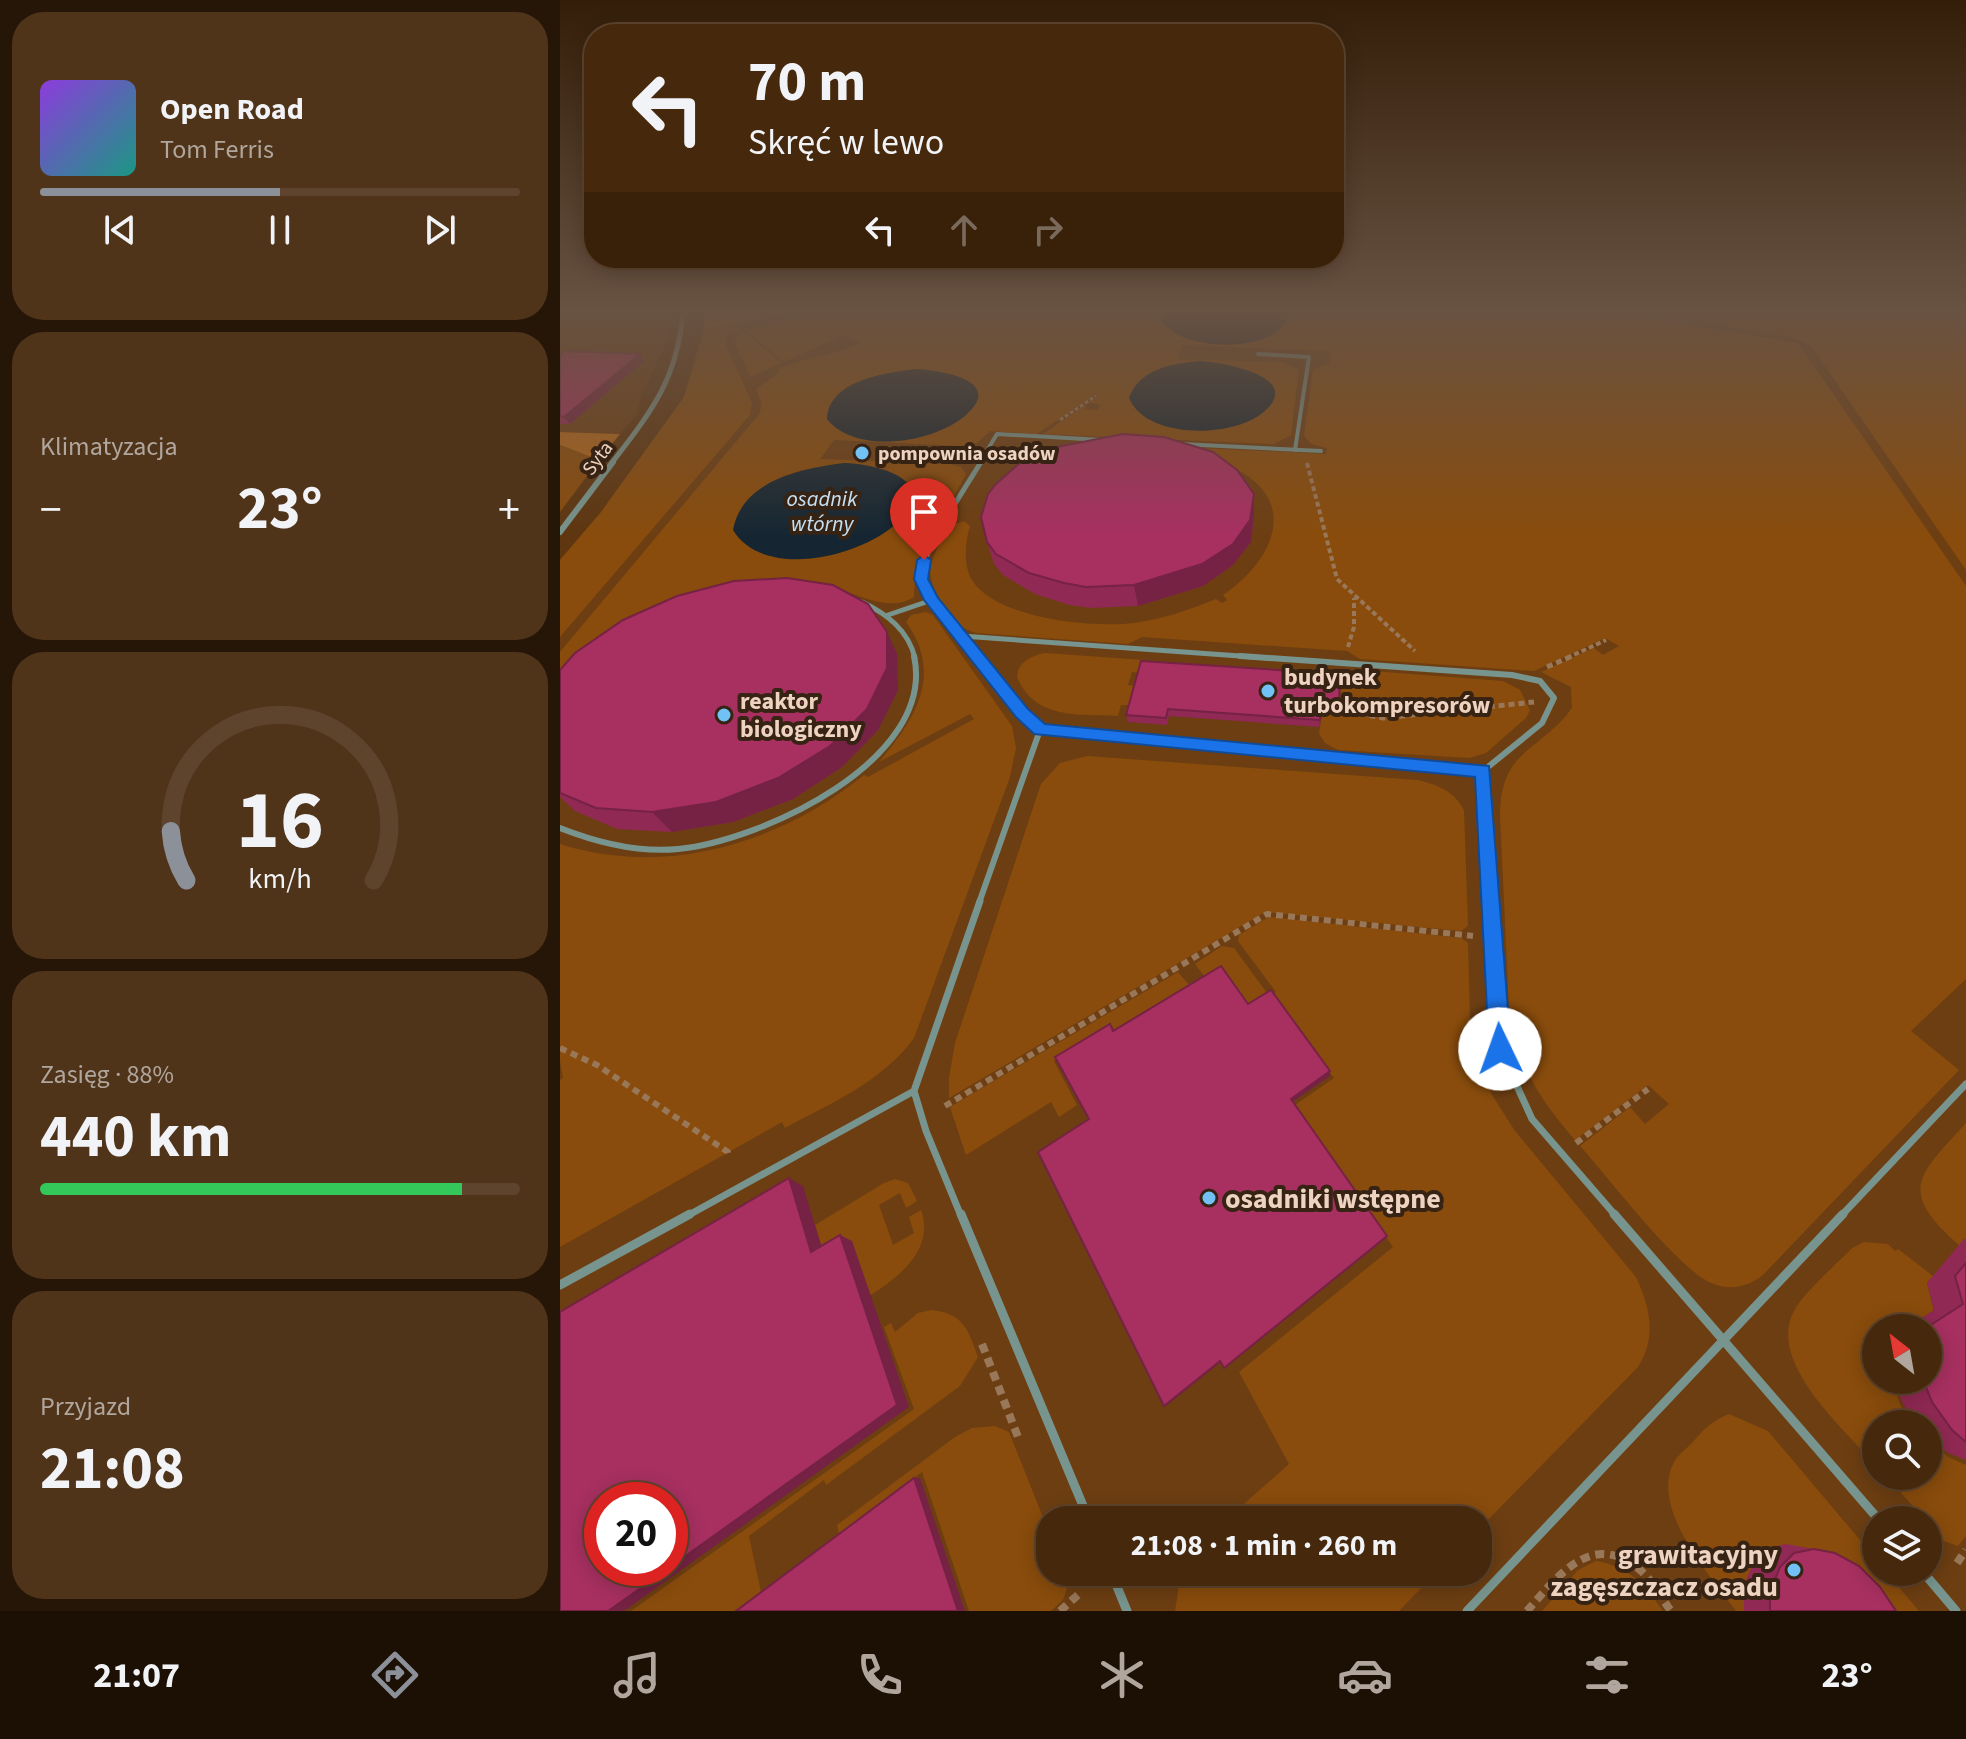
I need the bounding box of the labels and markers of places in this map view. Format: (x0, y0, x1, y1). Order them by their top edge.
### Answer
place label: pompownia osadów (878, 440, 1056, 468)
marker: pompownia osadów (853, 444, 871, 462)
pin (890, 478, 958, 560)
place label: budynek turbokompresorów (1284, 660, 1491, 723)
marker: budynek turbokompresorów (1259, 682, 1277, 700)
place label: reaktor biologiczny (740, 684, 862, 747)
marker: reaktor biologiczny (715, 706, 733, 724)
place label: osadniki wstępne (1225, 1179, 1441, 1219)
marker: osadniki wstępne (1200, 1189, 1218, 1207)
place label: grawitacyjny zagęszczacz osadu (1550, 1535, 1778, 1607)
marker: grawitacyjny zagęszczacz osadu (1785, 1561, 1803, 1579)

